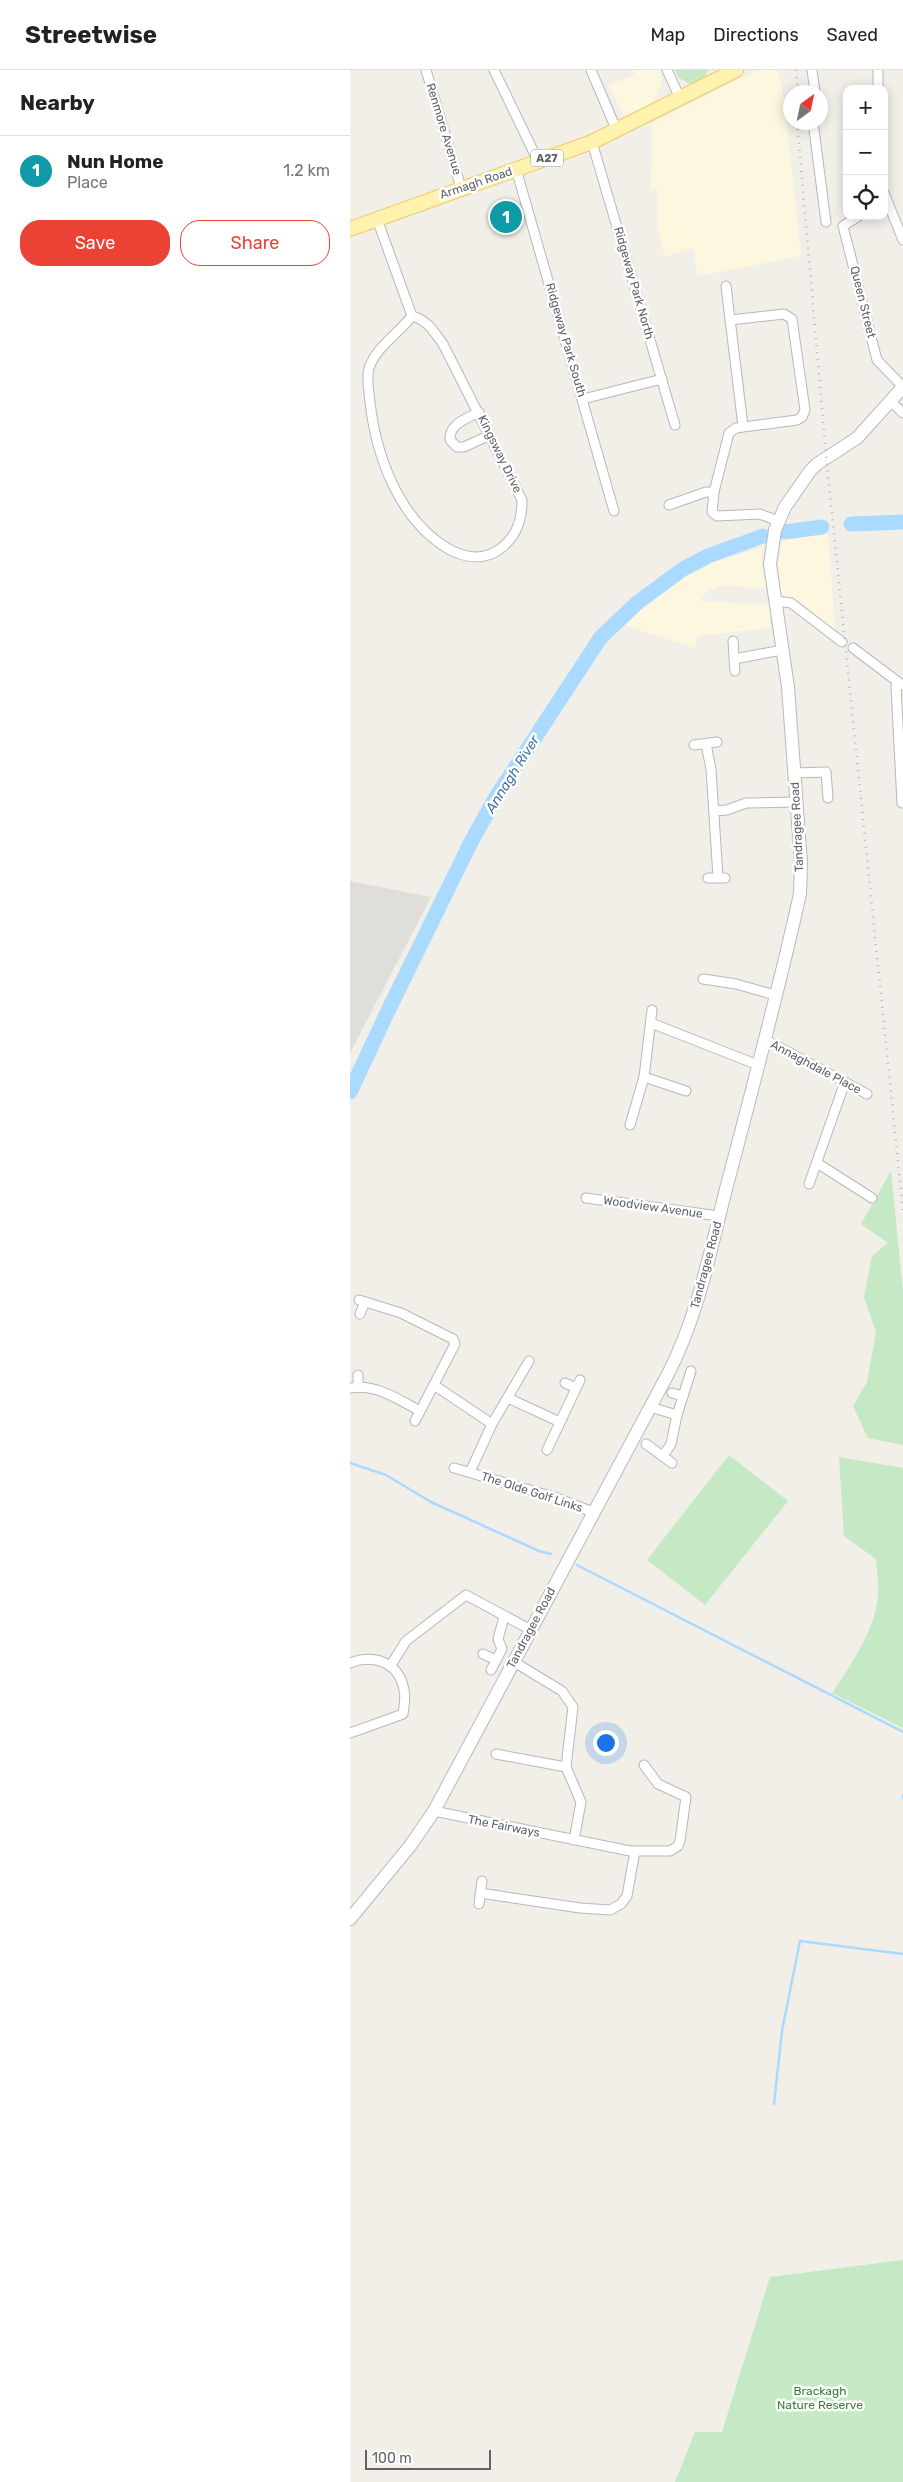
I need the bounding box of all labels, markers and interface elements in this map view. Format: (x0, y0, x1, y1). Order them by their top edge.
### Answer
text: Streetwise (25, 21, 157, 49)
text: Map (650, 24, 685, 46)
text: Directions (713, 24, 799, 46)
text: Saved (827, 24, 878, 46)
street label: Renmore Avenue (423, 81, 465, 177)
north arrow (783, 85, 828, 130)
map controls (843, 85, 888, 220)
button: + (843, 85, 888, 130)
text: Nearby (20, 90, 95, 115)
button: − (843, 130, 888, 175)
text: Nun Home (67, 150, 164, 173)
road number: A27 (531, 150, 563, 166)
text: 1 (32, 161, 40, 180)
text: 1.2 km (283, 161, 330, 180)
street label: Armagh Road (438, 164, 514, 202)
text: Place (67, 173, 108, 192)
button: locate (843, 175, 888, 220)
pin: 1 (490, 198, 522, 236)
button: Save (20, 220, 170, 266)
button: Share (180, 220, 330, 266)
street label: Ridgeway Park North (611, 225, 657, 341)
street label: Queen Street (847, 265, 879, 340)
street label: Ridgeway Park South (543, 281, 589, 399)
street label: Kingsway Drive (475, 413, 525, 495)
water label: Annagh River (481, 732, 543, 817)
street label: Tandragee Road (788, 782, 806, 872)
street label: Annaghdale Place (768, 1037, 864, 1097)
street label: Woodview Avenue (602, 1193, 704, 1221)
street label: Tandragee Road (688, 1220, 724, 1310)
street label: The Olde Golf Links (479, 1469, 585, 1515)
street label: Tandragee Road (504, 1585, 558, 1671)
your location (593, 1730, 619, 1756)
street label: The Fairways (467, 1812, 541, 1840)
park label: Brackagh Nature Reserve (777, 2384, 863, 2412)
scale bar (365, 2447, 491, 2470)
text: 100 m (372, 2450, 412, 2467)

